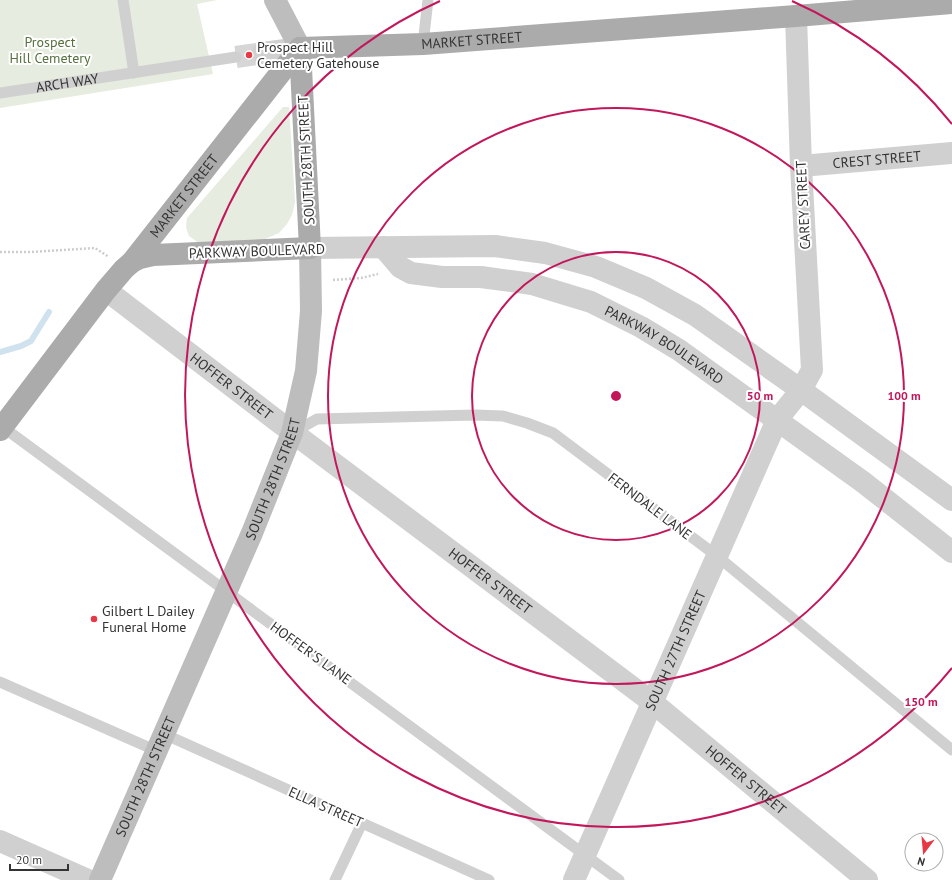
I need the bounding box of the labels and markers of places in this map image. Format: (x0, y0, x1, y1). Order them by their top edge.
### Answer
place label: Prospect Hill Cemetery Gatehouse (257, 38, 379, 72)
marker: Prospect Hill Cemetery Gatehouse (244, 50, 254, 60)
centre of rings (609, 389, 623, 403)
place label: Gilbert L Dailey Funeral Home (102, 602, 195, 636)
marker: Gilbert L Dailey Funeral Home (89, 614, 99, 624)

